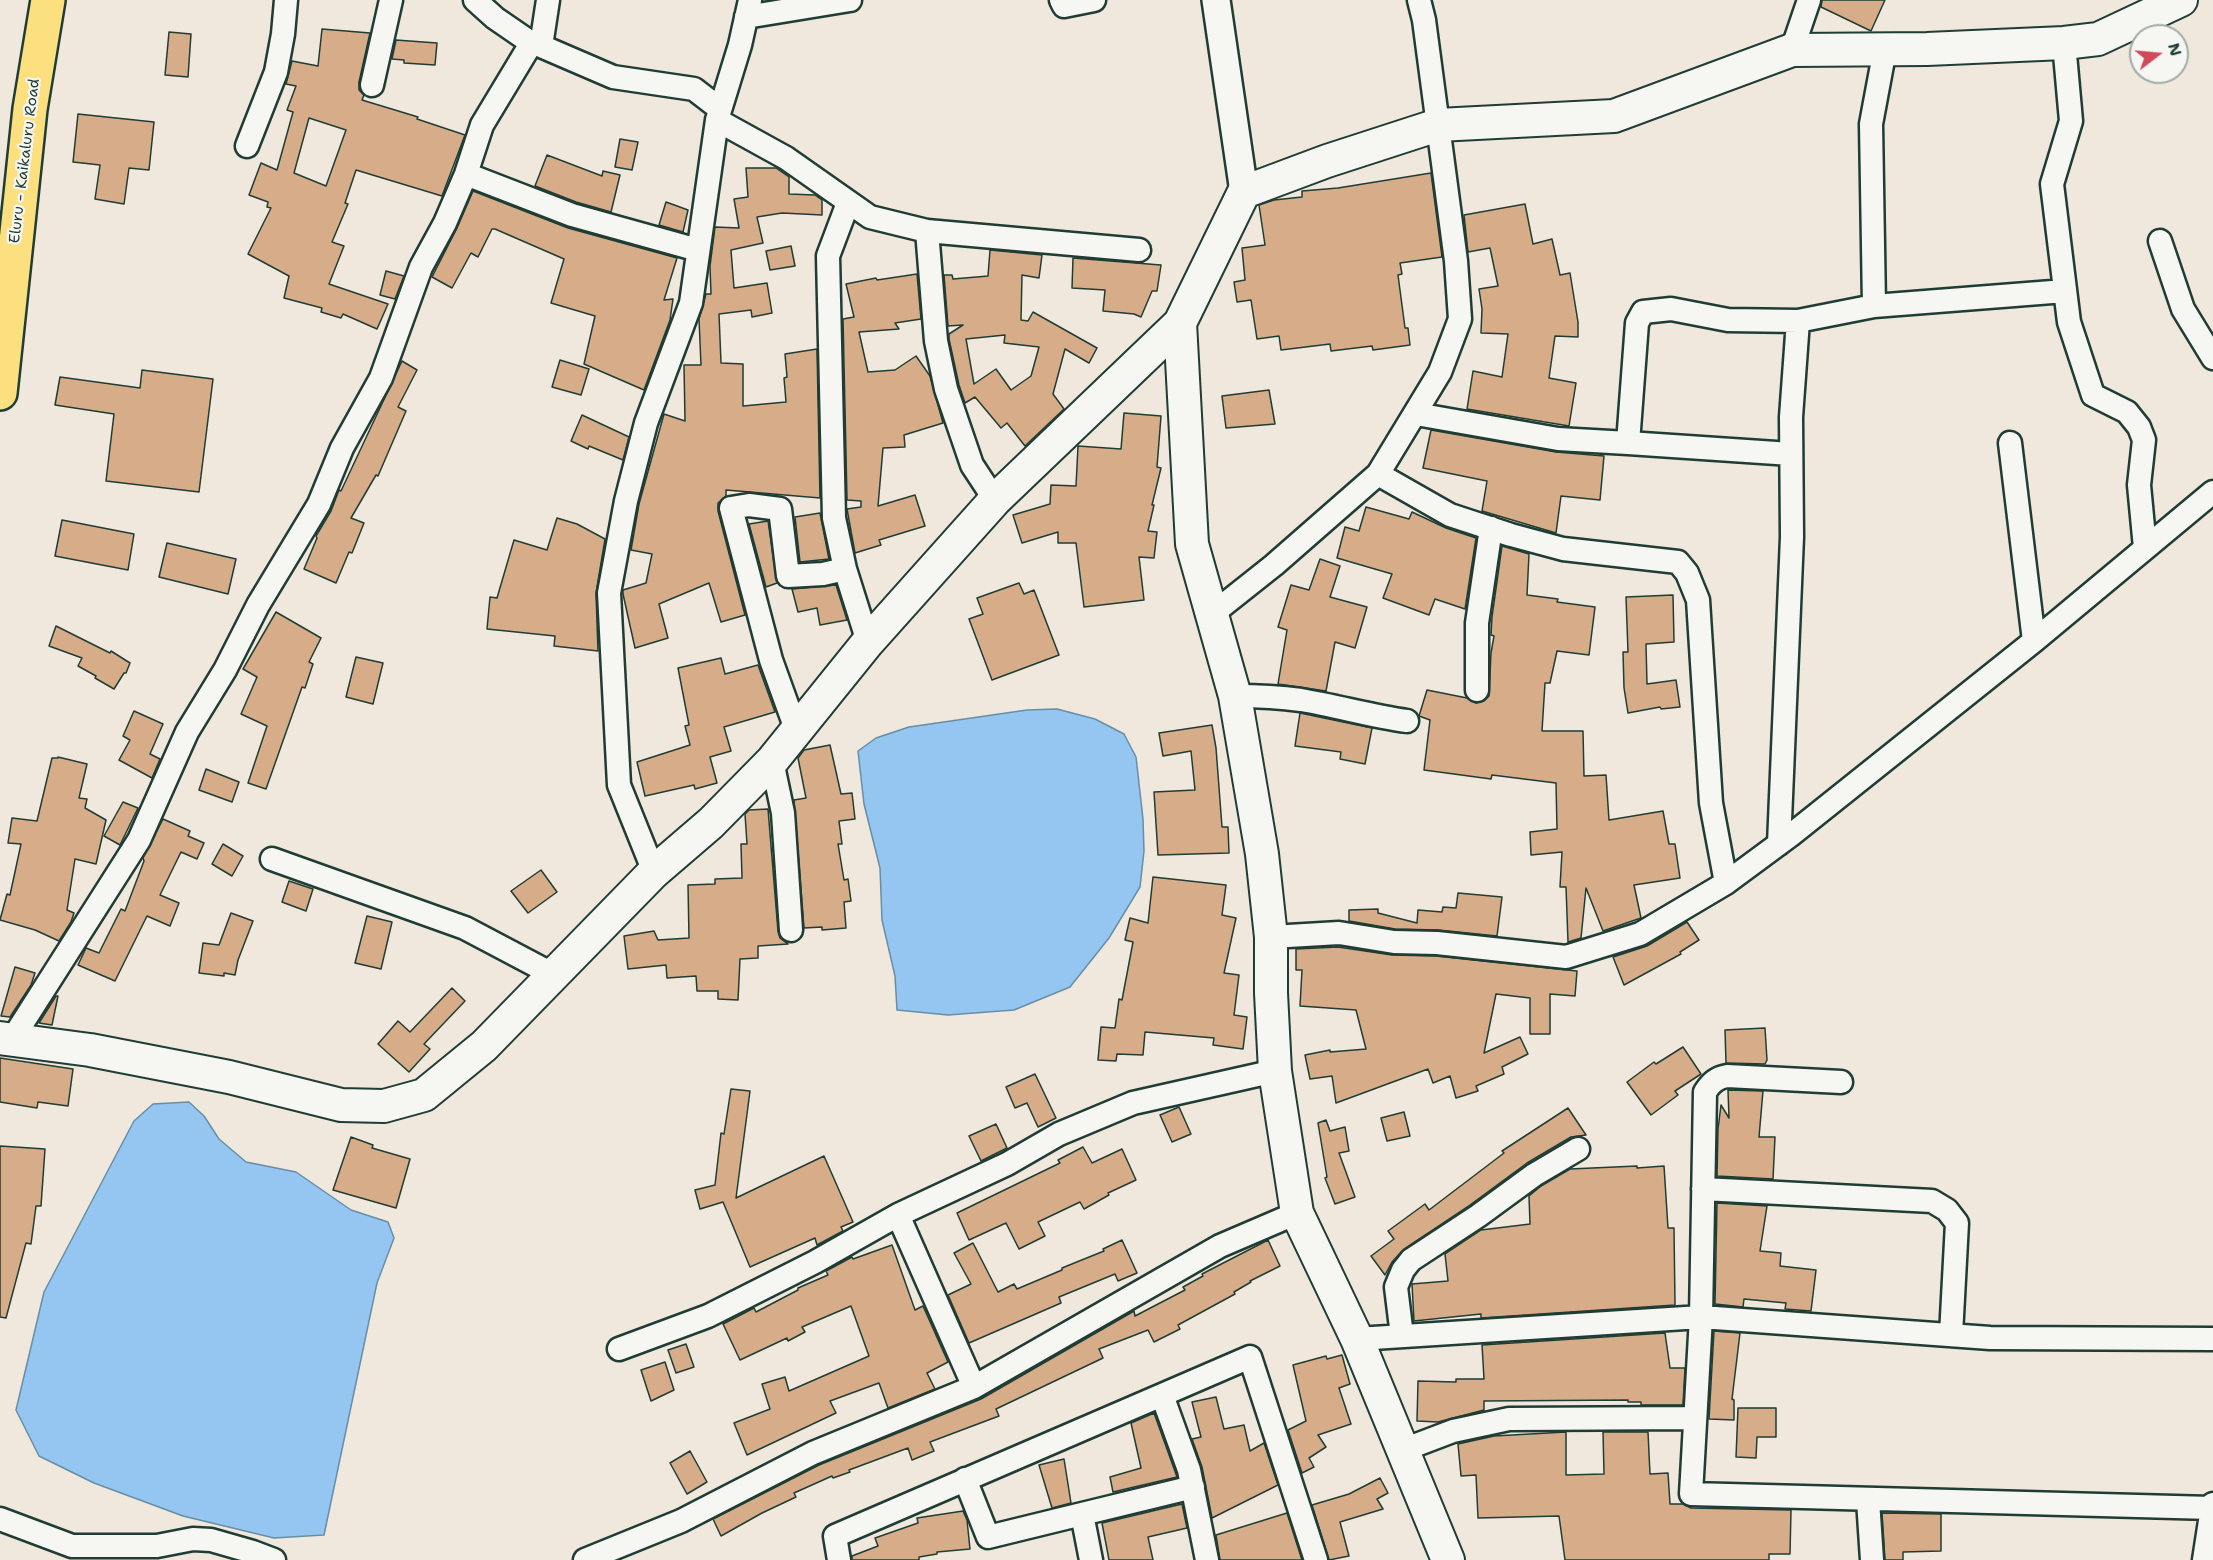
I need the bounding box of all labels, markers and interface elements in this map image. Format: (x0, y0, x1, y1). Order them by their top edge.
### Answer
north arrow (2129, 24, 2189, 84)
text: N (2163, 40, 2187, 58)
street label: Eluru - Kaikaluru Road (6, 78, 44, 244)

